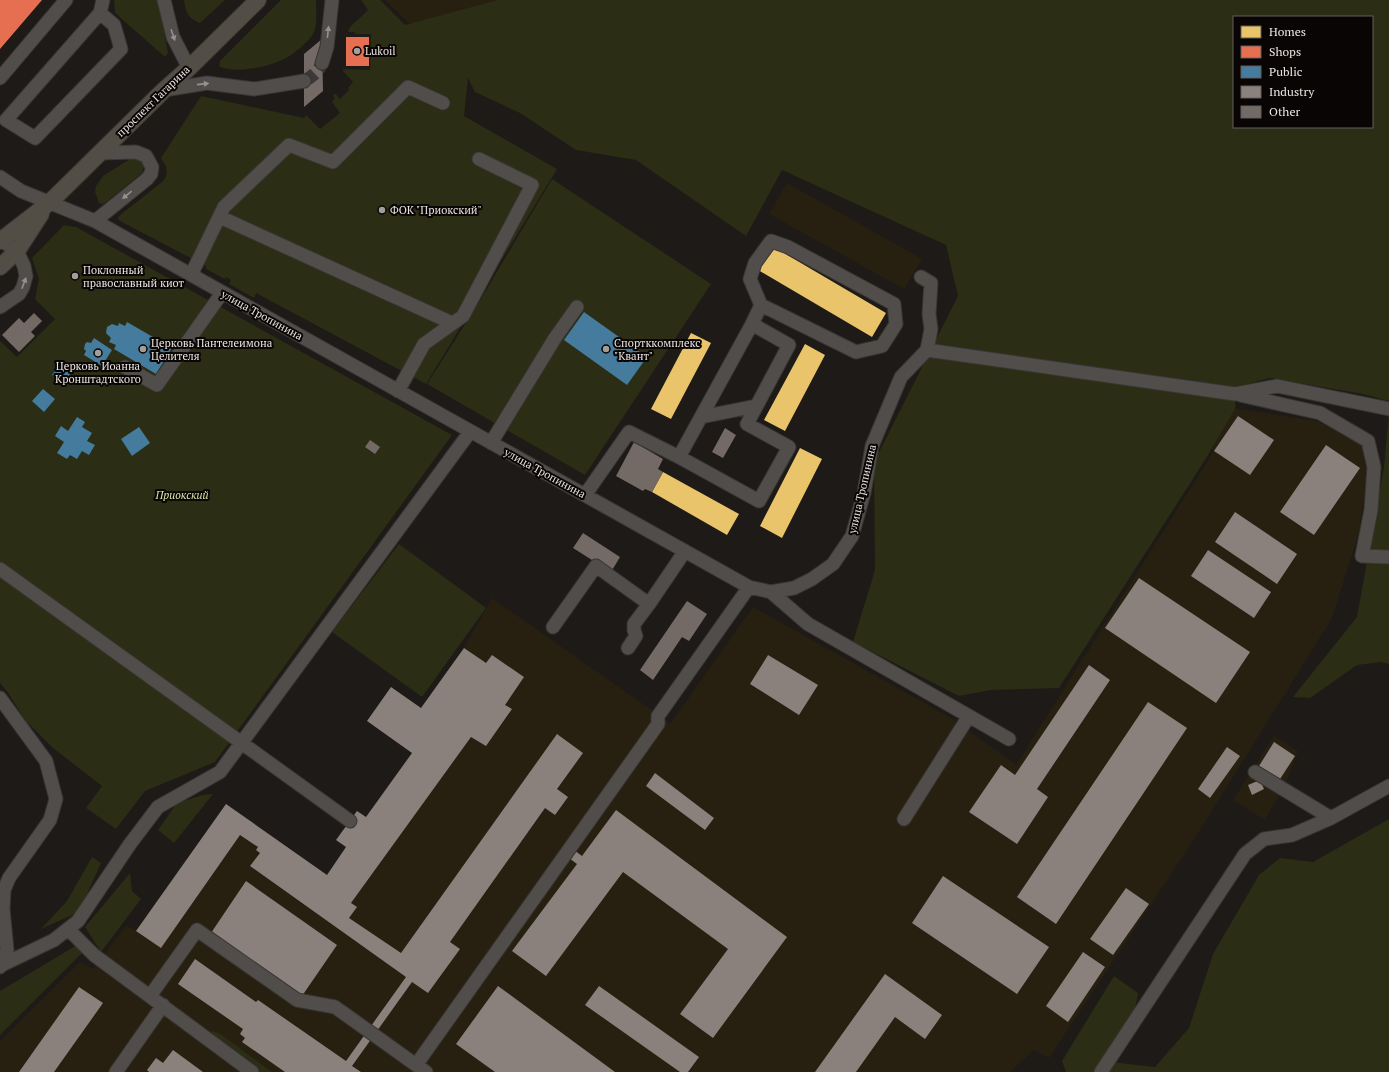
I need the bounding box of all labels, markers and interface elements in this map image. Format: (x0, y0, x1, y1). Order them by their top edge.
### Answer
legend (1233, 16, 1373, 128)
text: Homes (1269, 24, 1306, 39)
one-way arrow (325, 26, 332, 38)
one-way arrow (170, 29, 176, 41)
place label: Lukoil (365, 44, 396, 58)
text: Shops (1269, 44, 1301, 59)
marker: Lukoil (352, 46, 362, 56)
street label: проспект Гагарина (113, 62, 193, 140)
text: Public (1269, 64, 1303, 79)
one-way arrow (196, 81, 209, 88)
text: Industry (1269, 84, 1315, 99)
text: Other (1269, 104, 1300, 119)
one-way arrow (121, 191, 132, 199)
place label: ФОК "Приокский" (390, 203, 482, 217)
marker: ФОК "Приокский" (377, 205, 387, 215)
place label: Поклонный православный киот (83, 263, 185, 290)
marker: Поклонный православный киот (70, 271, 80, 281)
one-way arrow (21, 277, 27, 289)
street label: улица Тропинина (218, 286, 306, 343)
place label: Церковь Пантелеимона Целителя (151, 336, 273, 363)
place label: Спортккомплекс "Квант" (614, 336, 700, 363)
marker: Церковь Пантелеимона Целителя (138, 344, 148, 354)
marker: Спортккомплекс "Квант" (601, 344, 611, 354)
marker: Церковь Иоанна Кронштадтского (93, 348, 103, 358)
place label: Церковь Иоанна Кронштадтского (55, 359, 141, 386)
street label: улица Тропинина (845, 443, 879, 536)
street label: улица Тропинина (501, 444, 589, 501)
park label: Приокский (154, 488, 209, 502)

